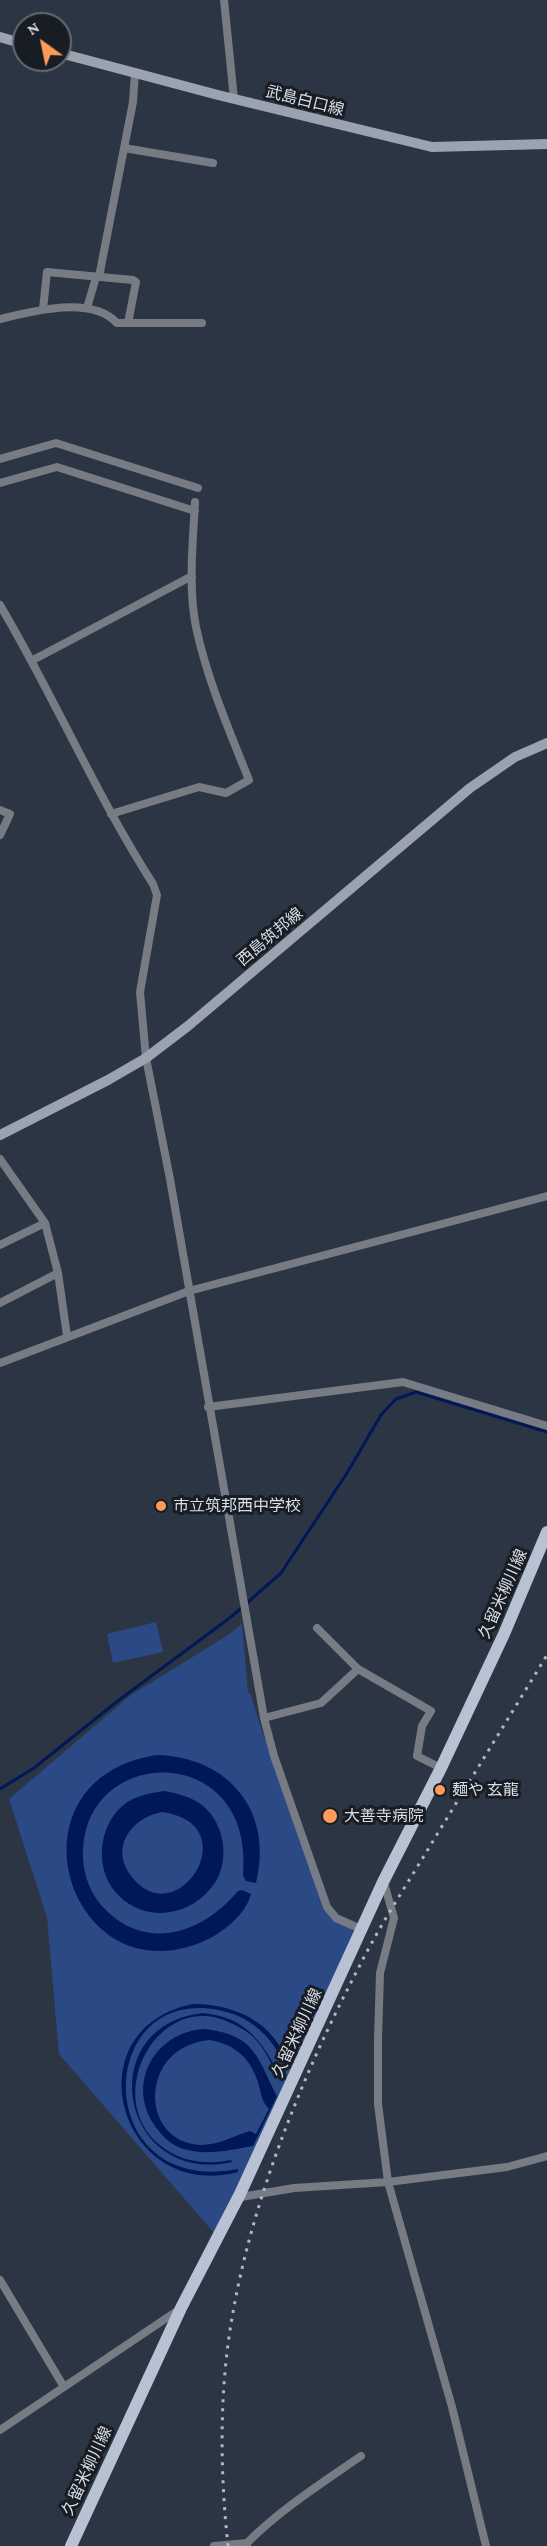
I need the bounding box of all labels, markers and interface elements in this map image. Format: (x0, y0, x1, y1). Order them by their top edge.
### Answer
north arrow (12, 12, 72, 72)
text: N (24, 18, 42, 38)
street label: 武島白口線 (264, 82, 346, 120)
street label: 西島筑邦線 (233, 904, 307, 970)
place label: 市立筑邦西中学校 (173, 1496, 301, 1516)
marker: 市立筑邦西中学校 (154, 1499, 168, 1513)
street label: 久留米柳川線 (475, 1546, 531, 1642)
place label: 麺や 玄龍 (452, 1780, 519, 1800)
marker: 麺や 玄龍 (433, 1783, 447, 1797)
place label: 大善寺病院 (344, 1806, 424, 1826)
marker: 大善寺病院 (321, 1807, 339, 1825)
street label: 久留米柳川線 (268, 1985, 326, 2081)
street label: 久留米柳川線 (58, 2423, 116, 2519)

